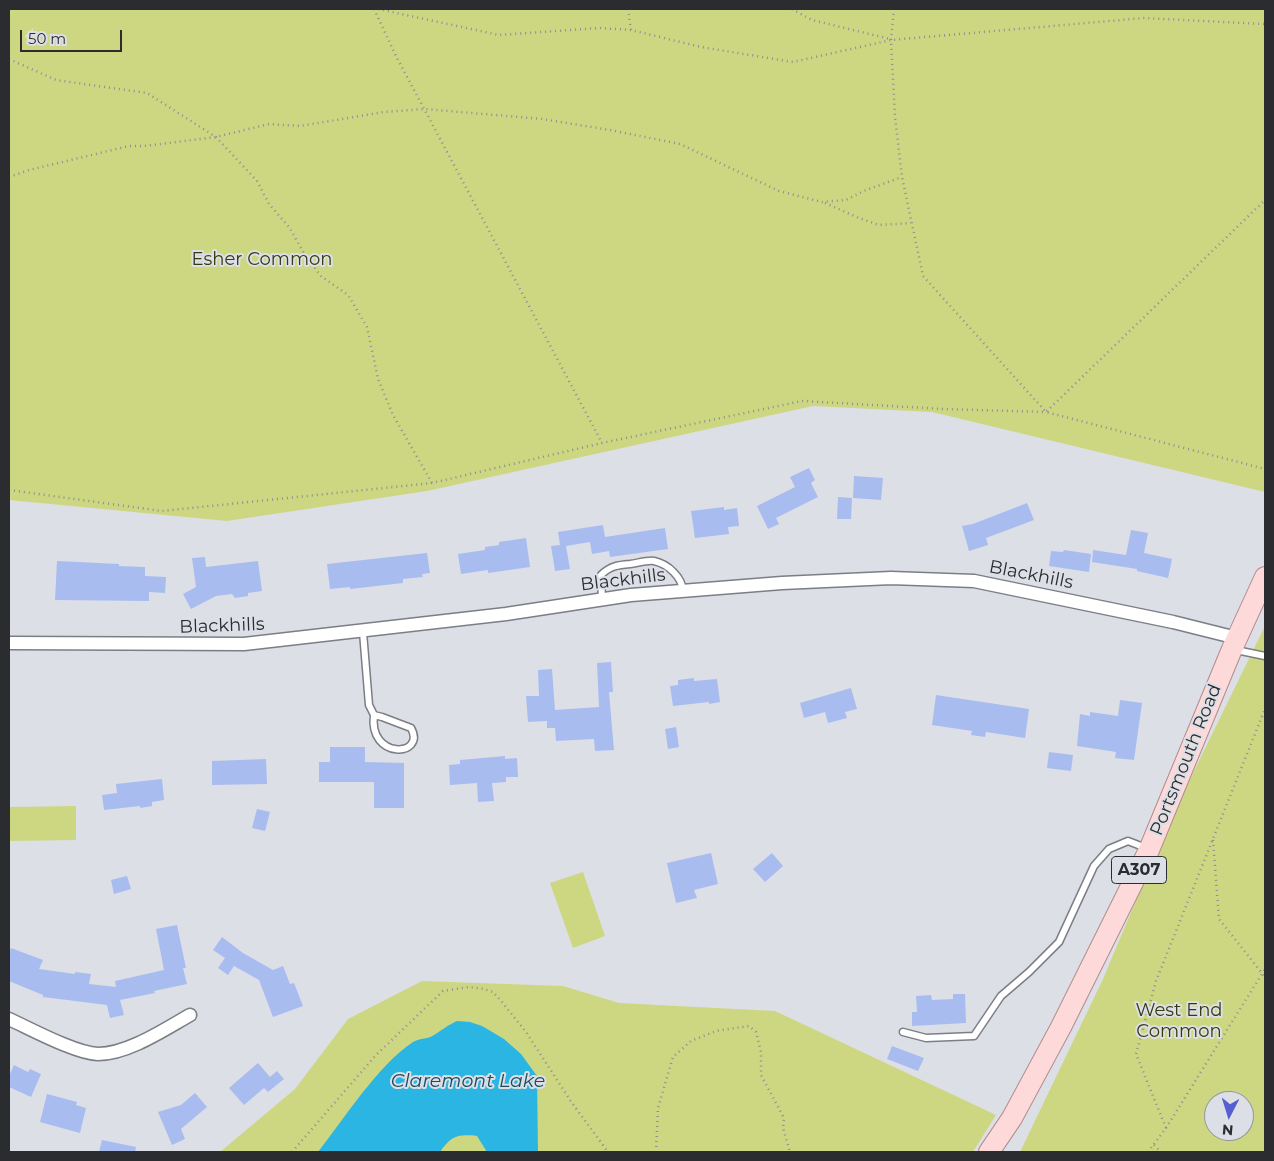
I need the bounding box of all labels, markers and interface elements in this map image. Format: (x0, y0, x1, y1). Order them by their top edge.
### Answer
scale bar (22, 20, 125, 52)
text: 50 m (28, 29, 66, 48)
park label: Esher Common (192, 249, 332, 271)
street label: Blackhills (987, 556, 1075, 594)
street label: Blackhills (579, 564, 667, 596)
street label: Blackhills (179, 614, 265, 638)
street label: Portsmouth Road (1146, 681, 1226, 839)
road number: A307 (1112, 856, 1166, 884)
park label: West End Common (1135, 1000, 1223, 1042)
water label: Claremont Lake (391, 1070, 545, 1092)
north arrow (1204, 1091, 1254, 1141)
text: N (1221, 1120, 1234, 1139)

